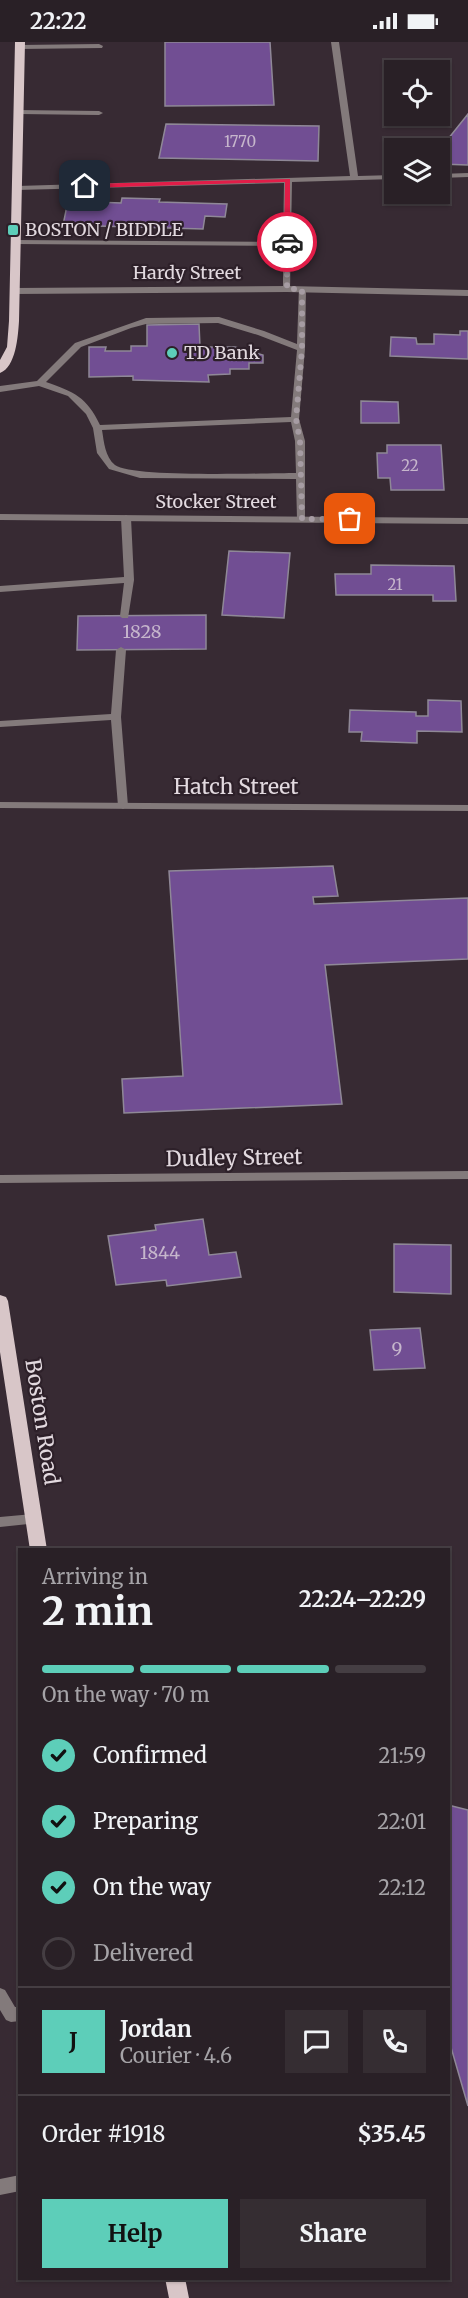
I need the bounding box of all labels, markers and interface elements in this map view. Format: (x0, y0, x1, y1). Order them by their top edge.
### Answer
text: 22:22 (30, 7, 87, 35)
map controls (384, 60, 450, 204)
button: locate (384, 60, 450, 126)
house number: 1770 (224, 132, 256, 151)
button: layers (384, 138, 450, 204)
pin (59, 160, 110, 211)
icon: home (68, 169, 101, 202)
courier (257, 212, 317, 272)
place label: BOSTON / BIDDLE (25, 218, 184, 241)
marker: BOSTON / BIDDLE (6, 223, 20, 237)
icon: car (271, 226, 304, 259)
street label: Hardy Street (133, 261, 241, 284)
place label: TD Bank (184, 341, 260, 364)
marker: TD Bank (165, 346, 179, 360)
house number: 22 (401, 456, 419, 475)
street label: Stocker Street (155, 490, 277, 513)
pin (324, 493, 375, 544)
icon: bag (333, 502, 366, 535)
house number: 21 (387, 575, 403, 594)
house number: 1828 (122, 620, 162, 643)
street label: Hatch Street (174, 773, 298, 800)
street label: Dudley Street (165, 1143, 303, 1172)
house number: 1844 (140, 1241, 180, 1264)
house number: 9 (392, 1337, 402, 1360)
street label: Boston Road (19, 1357, 66, 1487)
text: Arriving in (42, 1564, 148, 1589)
text: 22:24–22:29 (299, 1585, 426, 1613)
text: 2 min (42, 1587, 153, 1636)
text: On the way · 70 m (42, 1682, 210, 1707)
icon: check (42, 1739, 75, 1772)
text: Confirmed (93, 1741, 207, 1769)
text: 21:59 (379, 1743, 426, 1768)
icon: check (42, 1805, 75, 1838)
text: Preparing (93, 1807, 198, 1835)
text: 22:01 (377, 1809, 426, 1834)
icon: check (42, 1871, 75, 1904)
text: On the way (93, 1873, 211, 1901)
text: 22:12 (378, 1875, 426, 1900)
text: Delivered (93, 1939, 193, 1967)
button: chat (285, 2010, 348, 2073)
button: phone (363, 2010, 426, 2073)
text: Jordan (120, 2015, 192, 2043)
text: J (69, 2027, 78, 2055)
text: Courier · 4.6 (120, 2043, 232, 2068)
text: Order #1918 (42, 2120, 165, 2148)
text: $35.45 (357, 2120, 426, 2148)
button: Help (42, 2199, 228, 2268)
button: Share (240, 2199, 426, 2268)

